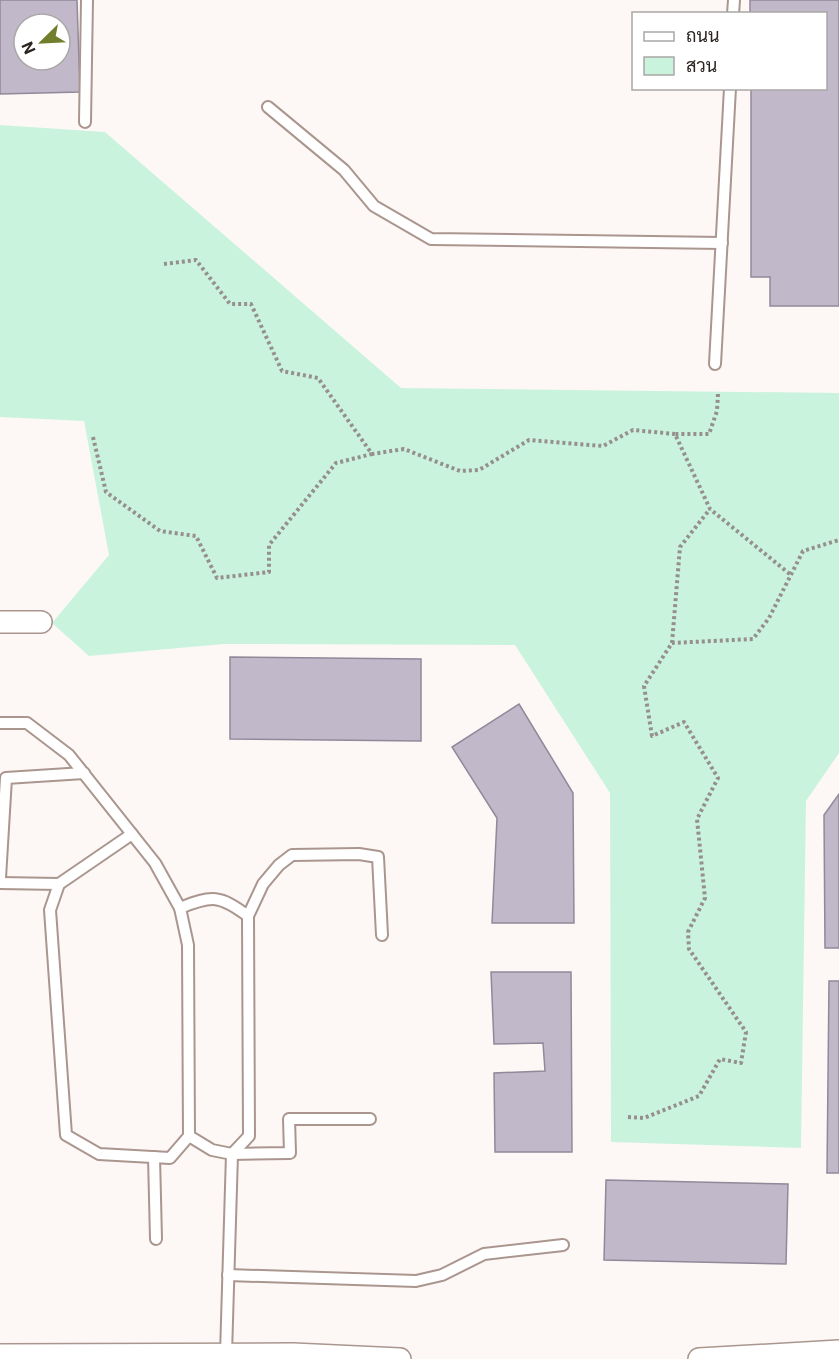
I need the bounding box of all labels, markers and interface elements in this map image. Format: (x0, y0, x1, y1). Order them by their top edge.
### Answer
north arrow (12, 12, 72, 72)
legend (632, 12, 827, 90)
text: ถนน (686, 25, 719, 46)
text: N (18, 39, 40, 57)
text: สวน (686, 55, 717, 76)

